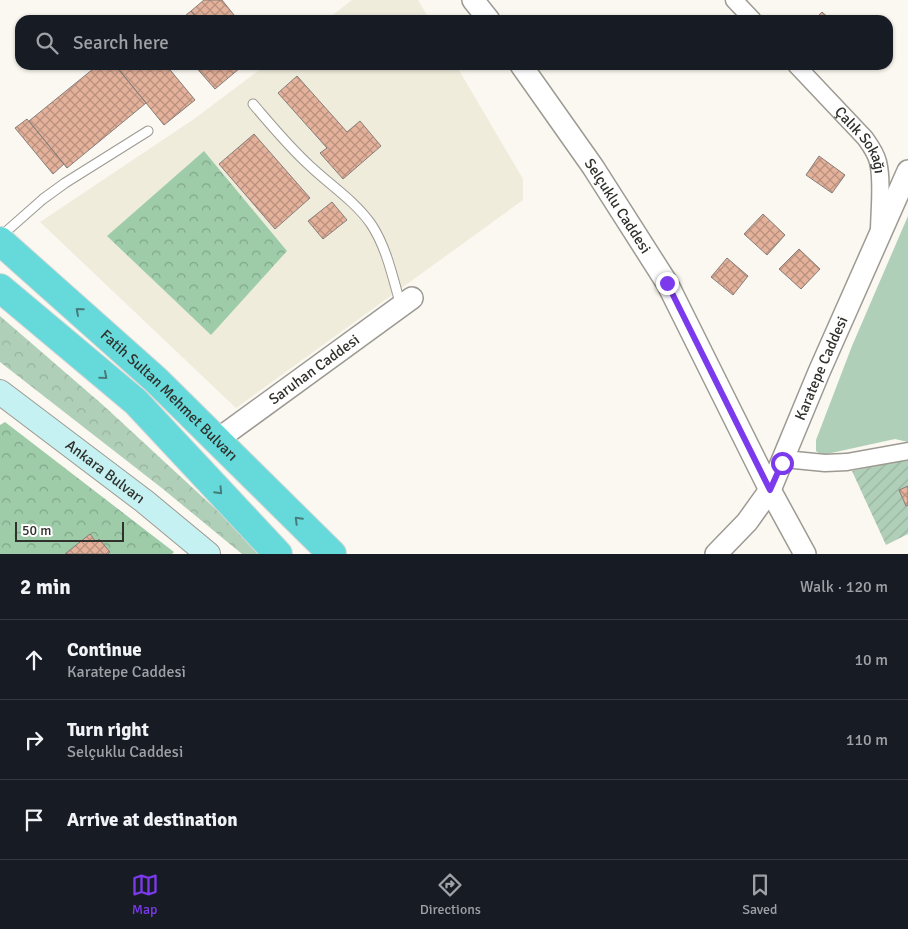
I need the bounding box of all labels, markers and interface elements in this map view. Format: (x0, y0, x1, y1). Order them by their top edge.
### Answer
search box (15, 15, 893, 70)
icon: search (33, 29, 61, 57)
text: Search here (73, 31, 169, 55)
street label: Çalık Sokağı (831, 103, 889, 174)
street label: Selçuklu Caddesi (581, 155, 655, 257)
route end (656, 272, 679, 295)
one-way arrow (75, 308, 84, 317)
street label: Karatepe Caddesi (791, 313, 852, 423)
street label: Fatih Sultan Mehmet Bulvarı (97, 326, 241, 465)
street label: Saruhan Caddesi (265, 330, 363, 408)
one-way arrow (99, 370, 108, 379)
street label: Ankara Bulvarı (62, 436, 148, 507)
route start (771, 452, 794, 475)
one-way arrow (213, 485, 222, 494)
one-way arrow (294, 517, 303, 526)
scale bar (15, 519, 124, 542)
text: 50 m (22, 522, 51, 539)
text: 2 min (20, 574, 71, 600)
text: Walk · 120 m (800, 577, 888, 597)
text: Continue (67, 638, 142, 662)
icon: ahead (20, 646, 48, 674)
text: 10 m (854, 650, 888, 670)
text: Karatepe Caddesi (67, 662, 186, 682)
text: Turn right (67, 718, 149, 742)
icon: right (20, 726, 48, 754)
text: 110 m (846, 730, 888, 750)
text: Selçuklu Caddesi (67, 742, 183, 762)
icon: arrive (20, 806, 48, 834)
text: Arrive at destination (67, 808, 238, 832)
tab: Map (131, 871, 159, 918)
tab: Directions (420, 871, 481, 918)
tab: Saved (742, 871, 777, 918)

